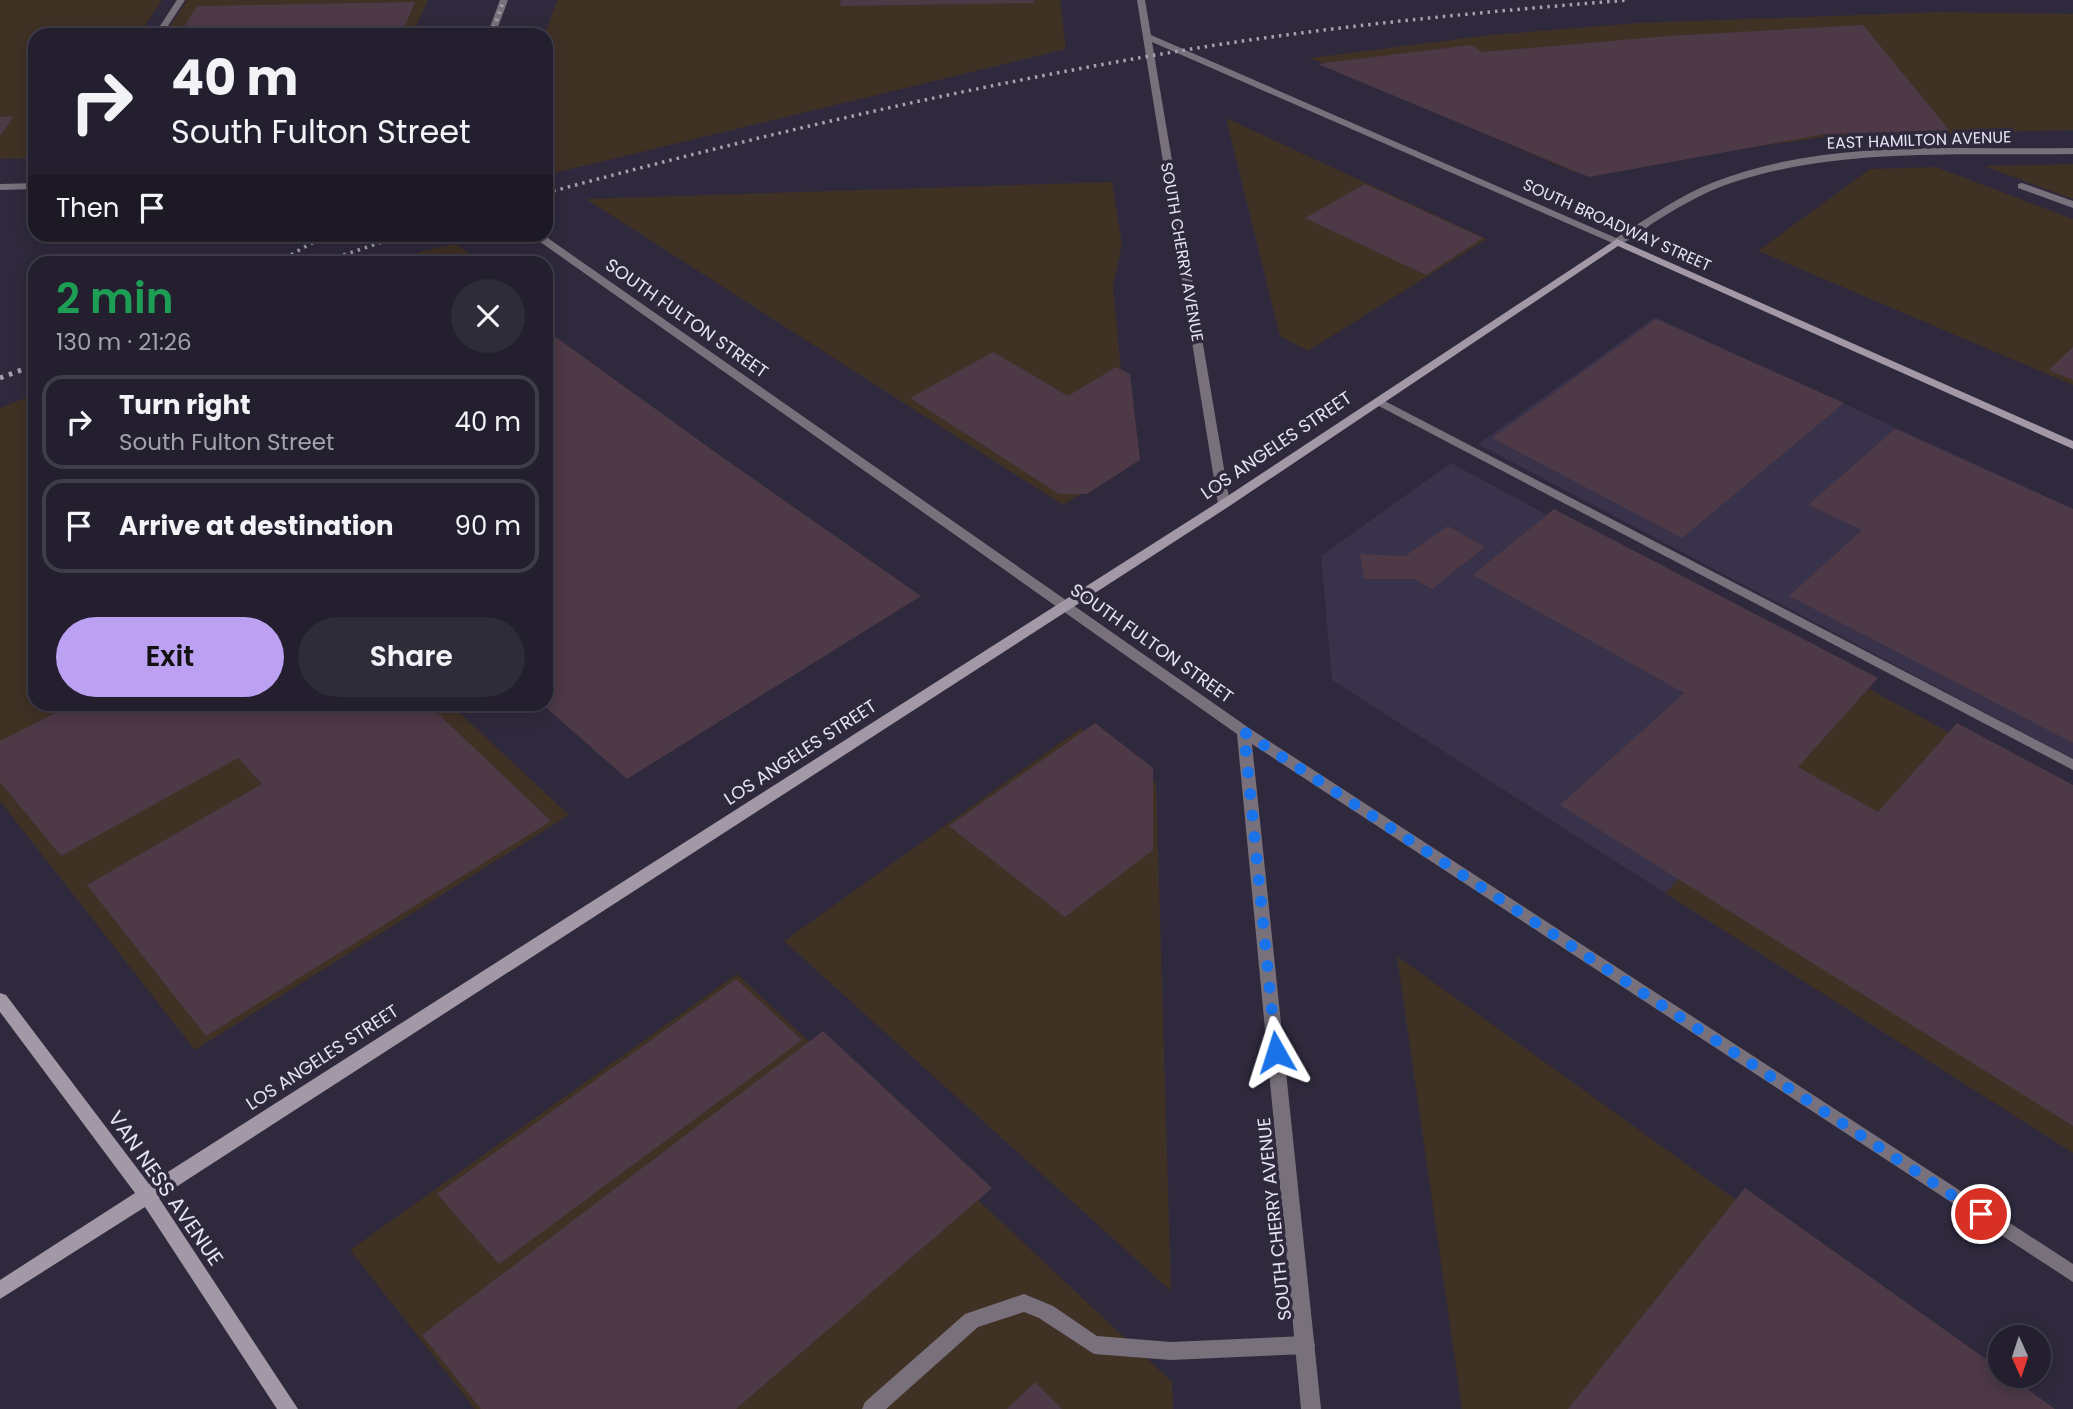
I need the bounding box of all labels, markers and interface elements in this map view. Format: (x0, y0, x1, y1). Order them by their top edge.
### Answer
text: 40 m (171, 44, 298, 112)
icon: right (56, 56, 147, 147)
text: South Fulton Street (171, 109, 471, 154)
street label: EAST HAMILTON AVENUE (1826, 125, 2012, 155)
street label: SOUTH CHERRY AVENUE (1155, 161, 1209, 343)
street label: SOUTH BROADWAY STREET (1519, 173, 1715, 277)
icon: arrive (133, 189, 171, 227)
text: Then (56, 190, 119, 226)
street label: SOUTH FULTON STREET (601, 252, 774, 384)
text: 2 min (56, 269, 174, 328)
button: close (451, 279, 525, 353)
text: 130 m · 21:26 (56, 326, 192, 358)
street label: LOS ANGELES STREET (1196, 385, 1357, 505)
text: Turn right (119, 387, 251, 423)
icon: right (60, 403, 98, 441)
text: 40 m (455, 404, 521, 440)
text: South Fulton Street (119, 426, 334, 458)
icon: arrive (60, 507, 98, 545)
text: Arrive at destination (119, 508, 394, 544)
text: 90 m (455, 508, 521, 544)
street label: SOUTH FULTON STREET (1066, 577, 1239, 709)
button: Exit (56, 617, 284, 697)
button: Share (298, 617, 525, 697)
street label: LOS ANGELES STREET (719, 693, 881, 811)
street label: LOS ANGELES STREET (241, 998, 403, 1116)
position arrow (1239, 1015, 1313, 1089)
street label: VAN NESS AVENUE (102, 1105, 230, 1271)
street label: SOUTH CHERRY AVENUE (1251, 1116, 1297, 1322)
pin (1951, 1184, 2011, 1244)
icon: arrive (1962, 1195, 2000, 1233)
north arrow (1988, 1325, 2051, 1388)
map controls (1988, 1325, 2051, 1388)

